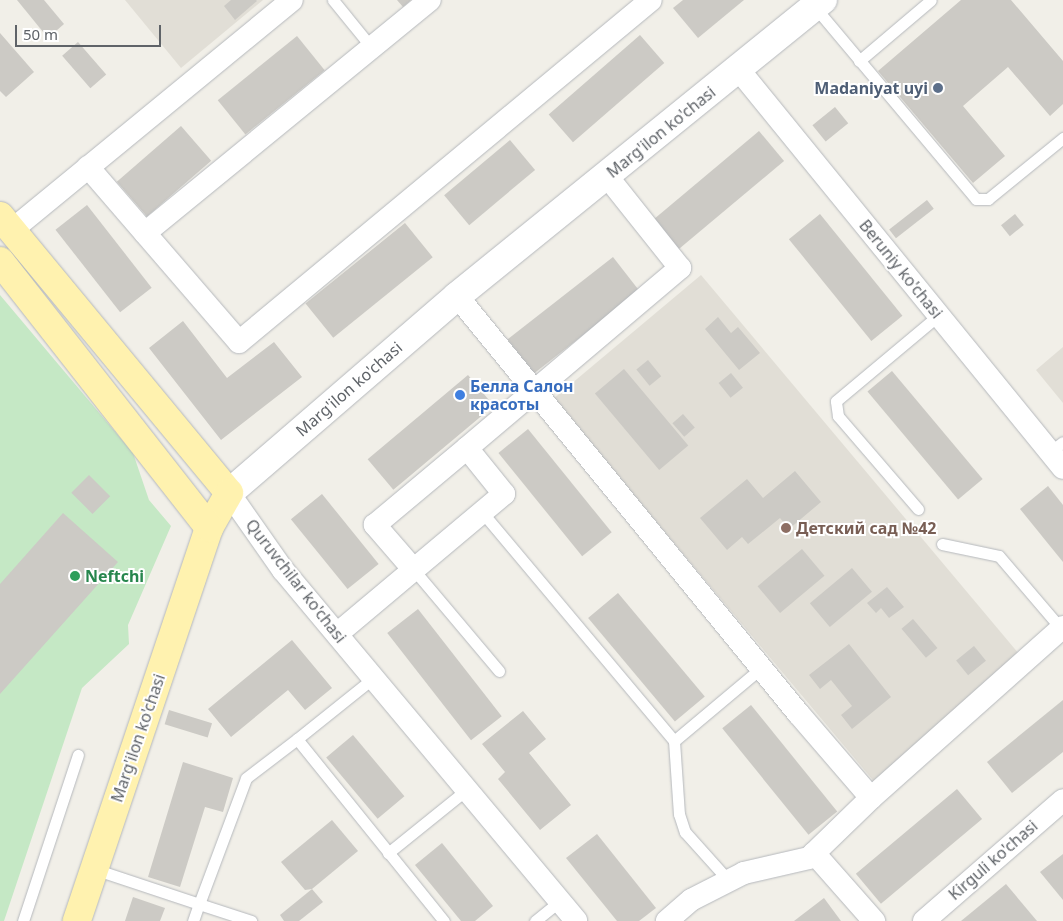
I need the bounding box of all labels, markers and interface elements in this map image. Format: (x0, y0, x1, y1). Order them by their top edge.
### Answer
scale bar (18, 15, 164, 47)
text: 50 m (23, 24, 58, 44)
place label: Madaniyat uyi (814, 78, 928, 98)
street label: Marg'ilon ko'chasi (603, 82, 719, 182)
marker: Madaniyat uyi (932, 82, 944, 94)
street label: Beruniy ko'chasi (855, 216, 947, 322)
street label: Marg'ilon ko'chasi (292, 338, 406, 440)
place label: Белла Салон красоты (470, 376, 574, 414)
marker: Белла Салон красоты (454, 389, 466, 401)
street label: Quruvchilar ko'chasi (242, 515, 350, 647)
place label: Детский сад №42 (796, 518, 937, 538)
marker: Детский сад №42 (780, 522, 792, 534)
place label: Neftchi (85, 566, 144, 586)
marker: Neftchi (69, 570, 81, 582)
street label: Marg'ilon ko'chasi (107, 671, 169, 805)
street label: Kirguli ko'chasi (945, 816, 1041, 904)

